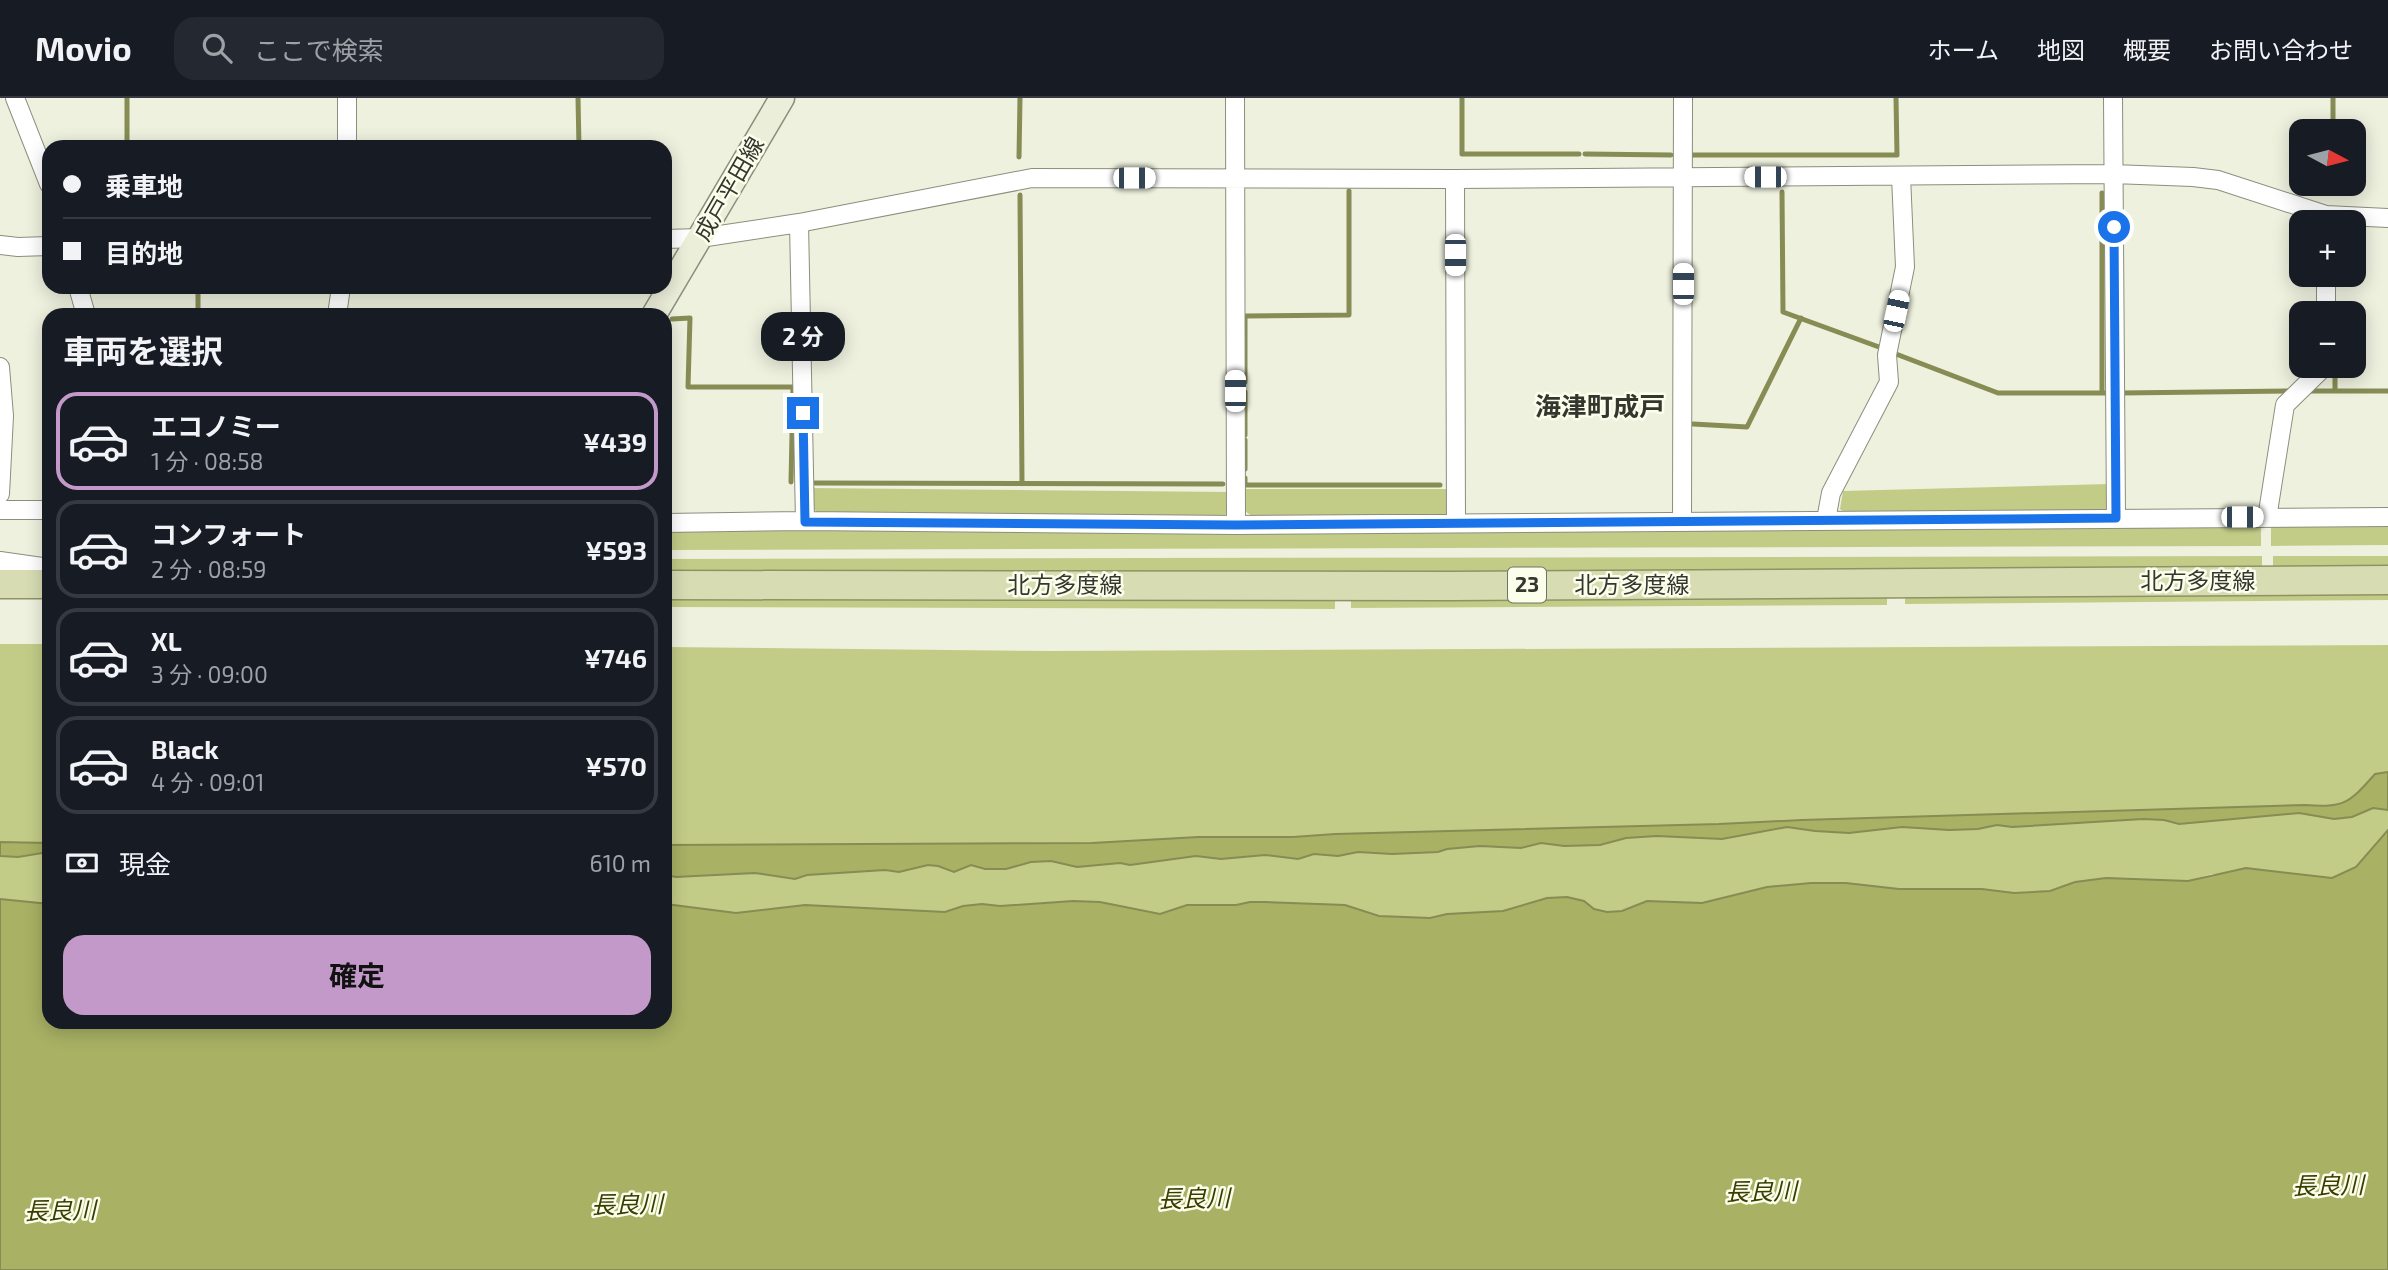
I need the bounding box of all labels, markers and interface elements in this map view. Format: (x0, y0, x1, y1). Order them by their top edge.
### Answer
search box (174, 17, 664, 80)
text: Movio (35, 28, 132, 68)
icon: search (198, 29, 236, 67)
text: ここで検索 (254, 34, 384, 65)
text: ホーム (1928, 35, 1999, 64)
text: 地図 (2037, 35, 2085, 64)
text: 概要 (2123, 35, 2171, 64)
text: お問い合わせ (2209, 35, 2353, 64)
north arrow (2289, 119, 2366, 196)
map controls (2289, 119, 2366, 378)
street label: 成戸平田線 (687, 132, 769, 245)
car (1745, 167, 1787, 188)
car (1114, 168, 1156, 189)
text: 乗車地 (105, 170, 183, 201)
button: + (2289, 210, 2366, 287)
route start (2098, 211, 2130, 243)
car (1445, 234, 1466, 276)
text: 目的地 (105, 237, 183, 268)
car (1673, 263, 1694, 305)
car (1882, 288, 1911, 334)
button: − (2289, 301, 2366, 378)
callout: 2 分 (761, 312, 845, 360)
text: 2 分 (782, 322, 824, 350)
text: 車両を選択 (63, 331, 223, 369)
car (1225, 370, 1246, 412)
district label: 海津町成戸 (1535, 390, 1665, 421)
route end (787, 397, 819, 429)
icon: car (67, 410, 130, 473)
text: エコノミー (151, 410, 281, 441)
text: ¥439 (583, 426, 647, 457)
text: 1 分 · 08:58 (151, 447, 264, 475)
car (2222, 507, 2264, 528)
icon: car (67, 518, 130, 581)
text: コンフォート (151, 518, 306, 549)
text: ¥593 (585, 534, 647, 565)
text: 2 分 · 08:59 (151, 555, 266, 583)
street label: 北方多度線 (2141, 566, 2256, 594)
road number: 23 (1508, 568, 1546, 602)
street label: 北方多度線 (1008, 570, 1123, 598)
street label: 北方多度線 (1575, 570, 1690, 598)
text: XL (151, 625, 182, 656)
icon: car (67, 626, 130, 689)
text: ¥746 (584, 642, 647, 673)
text: 3 分 · 09:00 (151, 660, 268, 688)
text: Black (151, 733, 219, 764)
icon: car (67, 734, 130, 797)
text: ¥570 (585, 750, 647, 781)
text: 4 分 · 09:01 (151, 768, 264, 796)
icon: cash (63, 844, 101, 882)
text: 現金 (119, 848, 171, 879)
text: 610 m (590, 849, 651, 877)
button: 確定 (63, 935, 651, 1015)
water label: 長良川 (2292, 1169, 2367, 1200)
water label: 長良川 (1725, 1175, 1800, 1206)
water label: 長良川 (1158, 1182, 1233, 1213)
water label: 長良川 (591, 1188, 666, 1219)
water label: 長良川 (24, 1194, 99, 1225)

